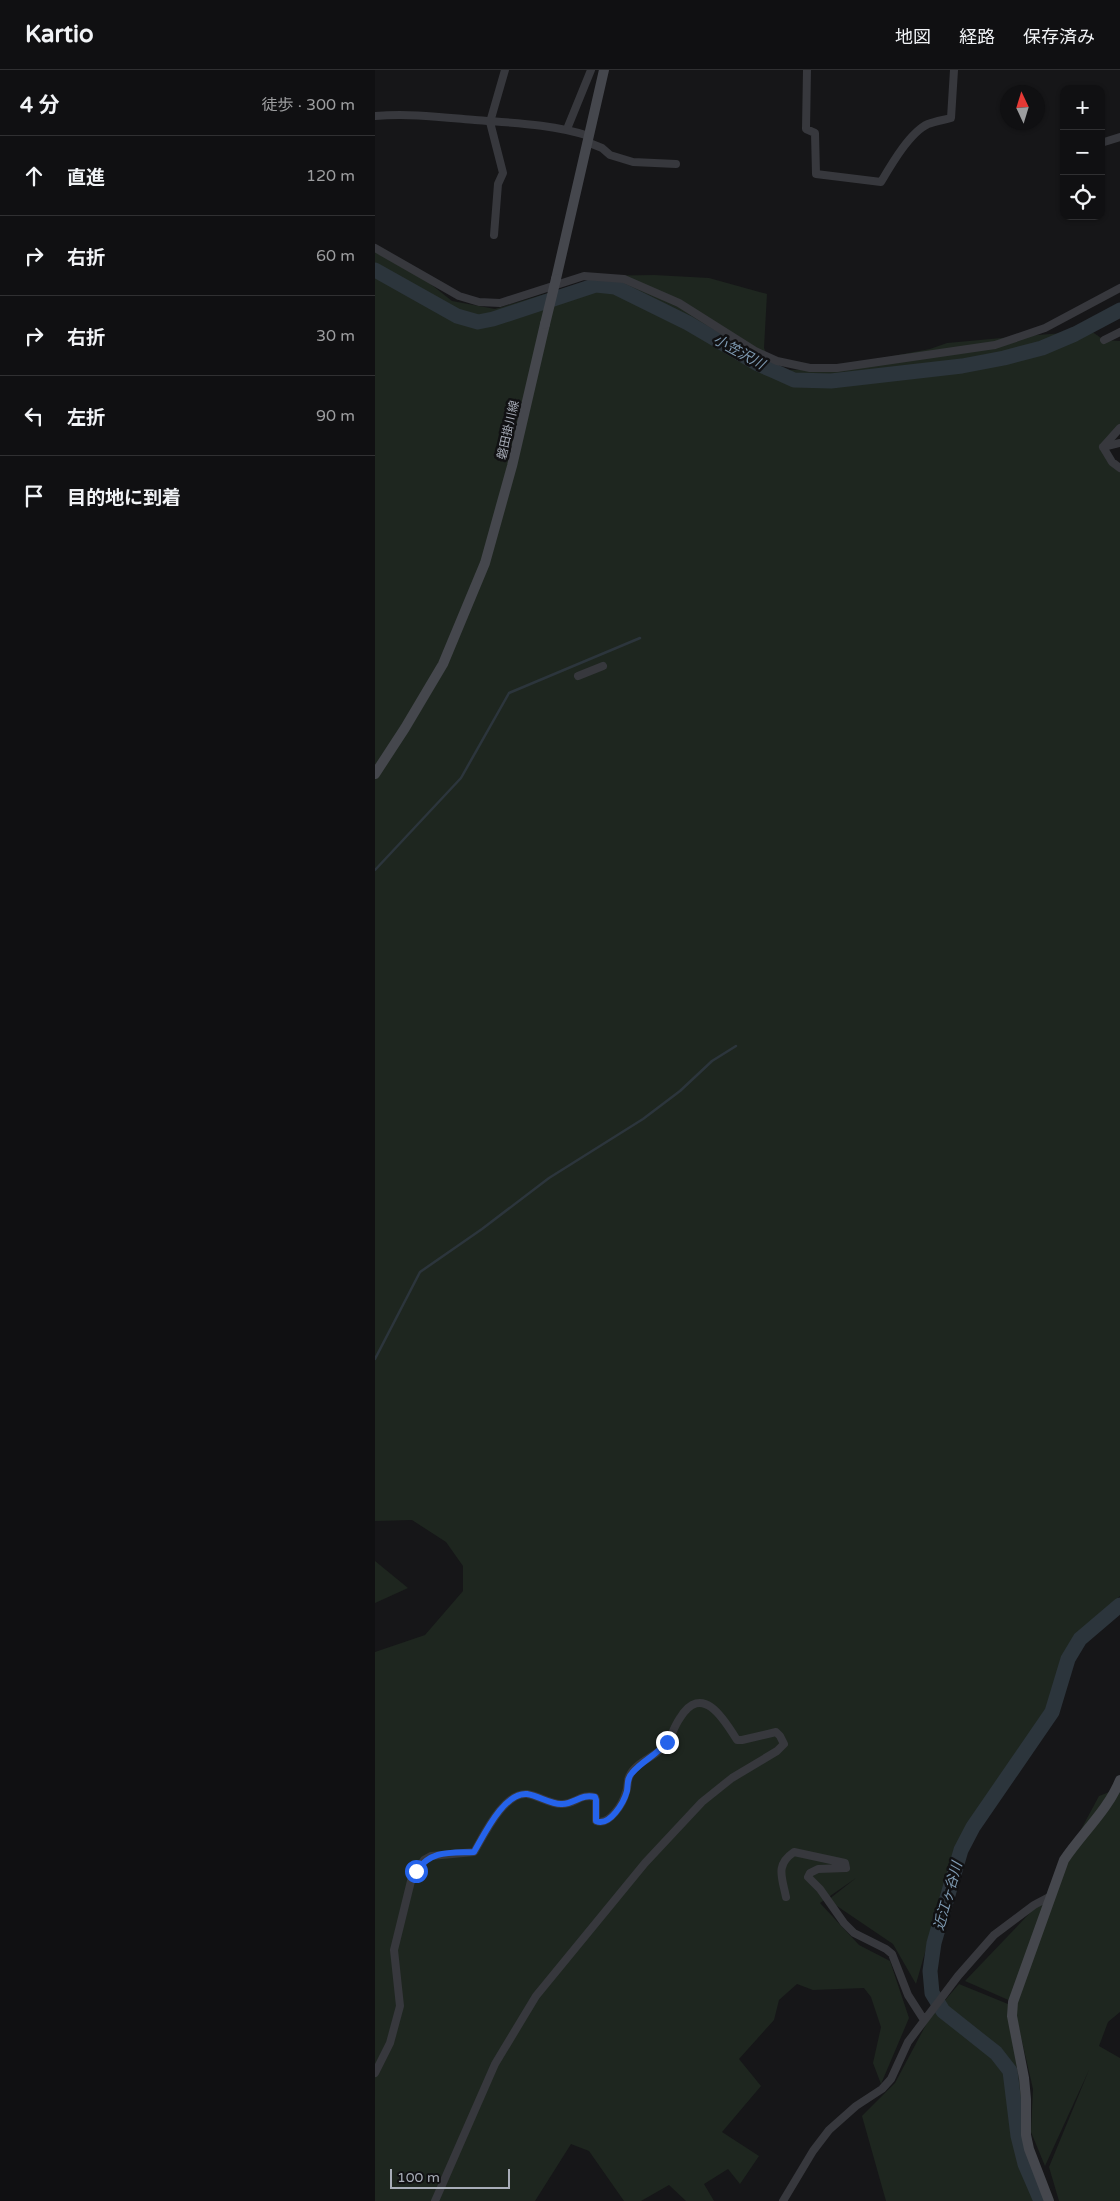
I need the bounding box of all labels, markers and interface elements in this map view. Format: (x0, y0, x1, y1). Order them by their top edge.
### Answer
text: Kartio (25, 20, 94, 49)
text: 地図 (895, 26, 931, 48)
text: 経路 (959, 26, 995, 48)
text: 保存済み (1023, 26, 1095, 48)
north arrow (1000, 85, 1045, 130)
map controls (1060, 85, 1105, 220)
button: + (1060, 85, 1105, 130)
text: 4 分 (20, 93, 60, 118)
text: 徒歩 · 300 m (262, 95, 355, 115)
button: − (1060, 130, 1105, 175)
icon: ahead (20, 162, 48, 190)
text: 120 m (306, 166, 355, 186)
text: 直進 (67, 167, 105, 189)
button: locate (1060, 175, 1105, 220)
icon: right (20, 242, 48, 270)
text: 60 m (316, 246, 355, 266)
text: 右折 (67, 247, 105, 269)
icon: right (20, 322, 48, 350)
text: 30 m (316, 326, 355, 346)
text: 右折 (67, 327, 105, 349)
water label: 小笠沢川 (710, 331, 769, 374)
street label: 磐田掛川線 (494, 399, 522, 461)
icon: left (20, 402, 48, 430)
text: 90 m (316, 406, 355, 426)
text: 左折 (67, 407, 105, 429)
icon: arrive (20, 482, 48, 510)
text: 目的地に到着 (67, 487, 181, 509)
route end (656, 1731, 679, 1754)
water label: 近江ヶ谷川 (930, 1858, 966, 1932)
route start (405, 1860, 428, 1883)
scale bar (390, 2166, 510, 2189)
text: 100 m (397, 2169, 440, 2186)

